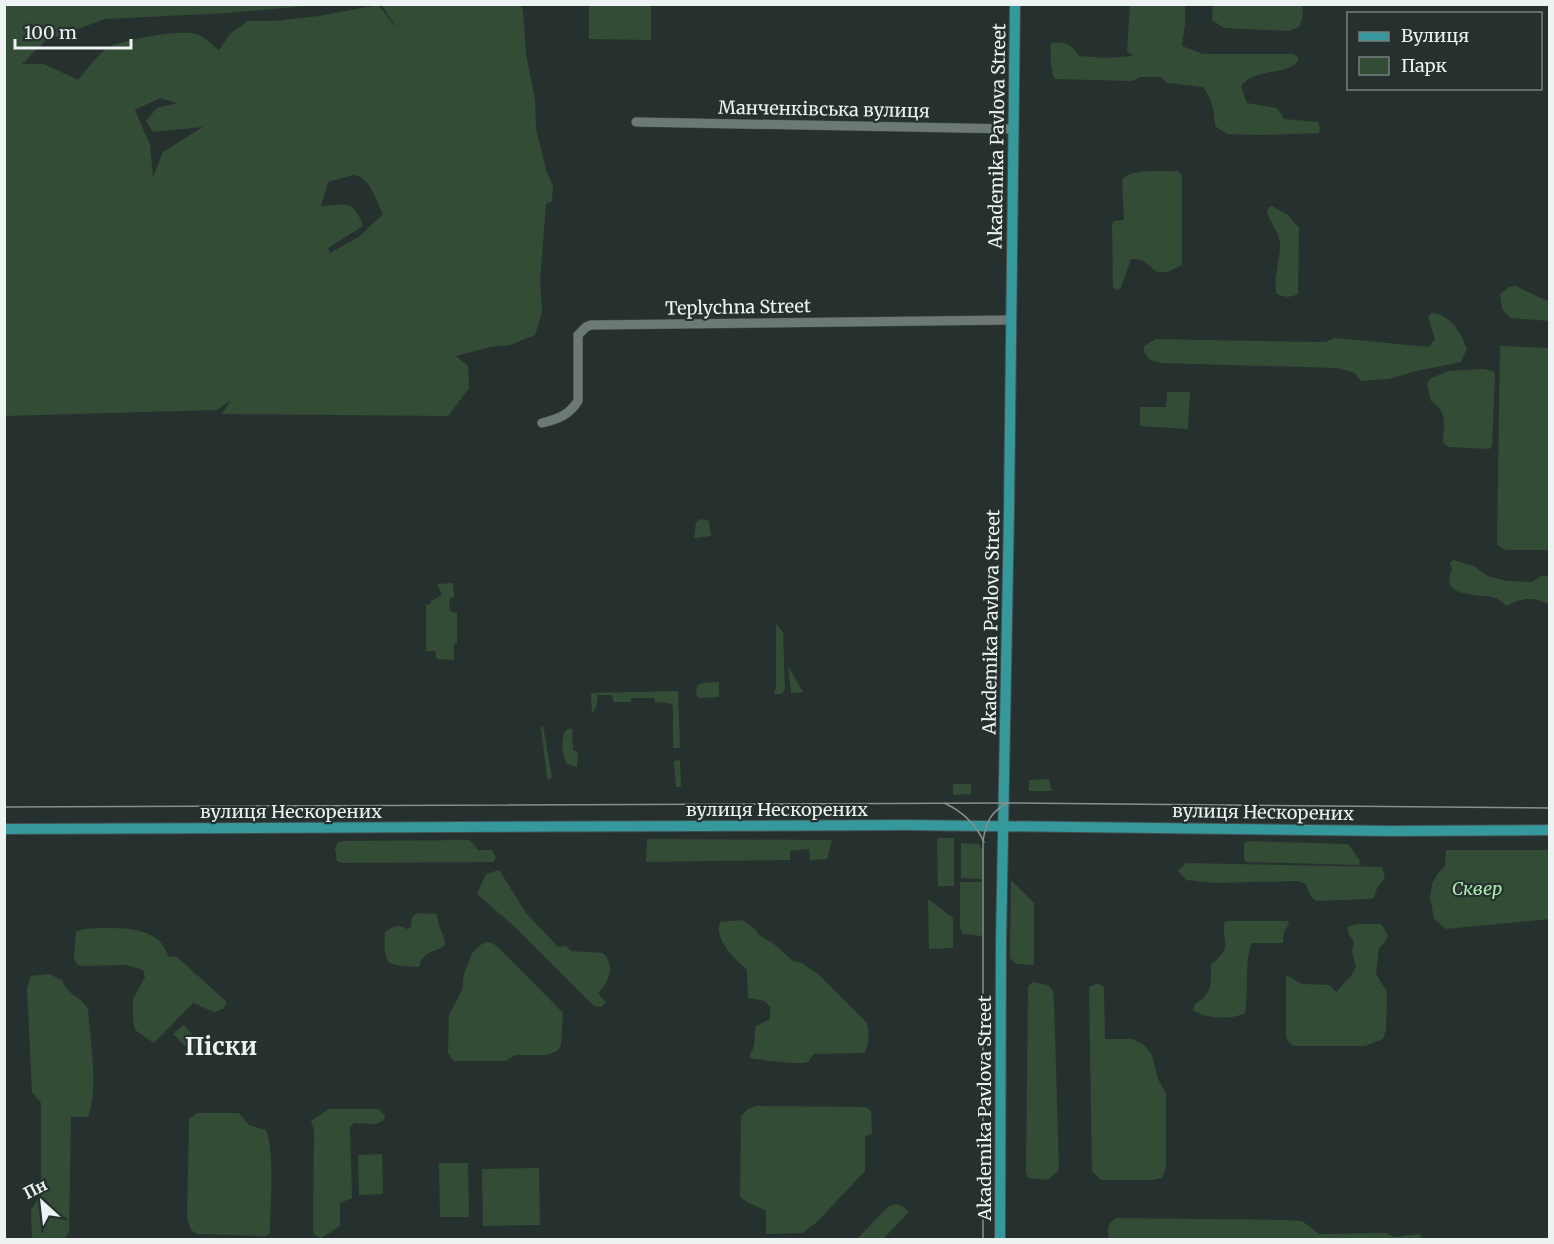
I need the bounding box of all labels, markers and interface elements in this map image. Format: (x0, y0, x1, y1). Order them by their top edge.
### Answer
scale bar (15, 12, 130, 50)
legend (1347, 12, 1542, 90)
text: 100 m (24, 21, 77, 44)
street label: Akademika Pavlova Street (984, 23, 1010, 250)
text: Вулиця (1401, 24, 1469, 47)
text: Парк (1401, 54, 1447, 77)
street label: Манченківська вулиця (718, 96, 930, 122)
street label: Teplychna Street (665, 294, 811, 320)
street label: Akademika Pavlova Street (978, 509, 1004, 736)
street label: вулиця Нескорених (686, 798, 868, 821)
street label: вулиця Нескорених (1172, 799, 1354, 825)
street label: вулиця Нескорених (200, 800, 382, 823)
park label: Сквер (1452, 877, 1502, 900)
street label: Akademika Pavlova Street (973, 995, 996, 1222)
district label: Піски (185, 1031, 257, 1062)
north arrow (12, 1172, 72, 1232)
text: Пн (20, 1174, 50, 1203)

